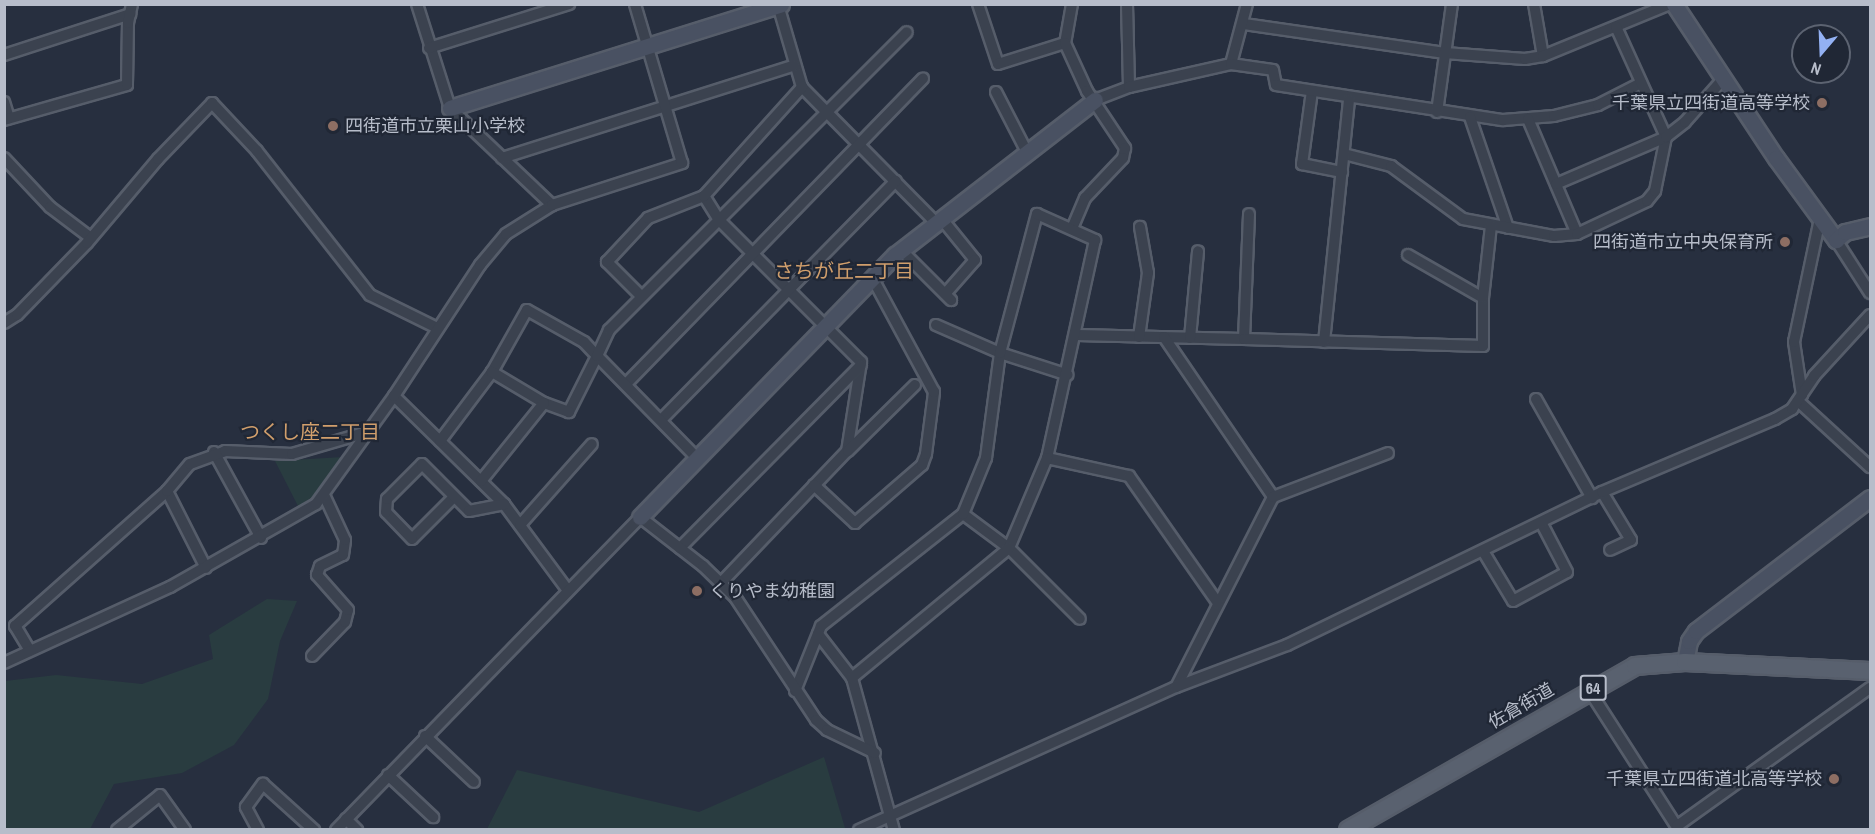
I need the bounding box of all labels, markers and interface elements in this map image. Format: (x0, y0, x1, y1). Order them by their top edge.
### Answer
north arrow (1791, 24, 1851, 84)
text: N (1808, 57, 1824, 81)
place label: 千葉県立四街道高等学校 (1612, 92, 1810, 114)
marker: 千葉県立四街道高等学校 (1815, 96, 1829, 110)
place label: 四街道市立栗山小学校 (345, 115, 525, 137)
marker: 四街道市立栗山小学校 (326, 119, 340, 133)
place label: 四街道市立中央保育所 (1593, 231, 1773, 253)
marker: 四街道市立中央保育所 (1778, 235, 1792, 249)
district label: さちが丘二丁目 (774, 258, 914, 282)
district label: つくし座二丁目 (240, 419, 380, 443)
place label: くりやま幼稚園 (709, 580, 835, 602)
marker: くりやま幼稚園 (690, 584, 704, 598)
road number: 64 (1580, 675, 1606, 701)
street label: 佐倉街道 (1484, 679, 1558, 733)
place label: 千葉県立四街道北高等学校 (1606, 768, 1822, 790)
marker: 千葉県立四街道北高等学校 (1827, 772, 1841, 786)

